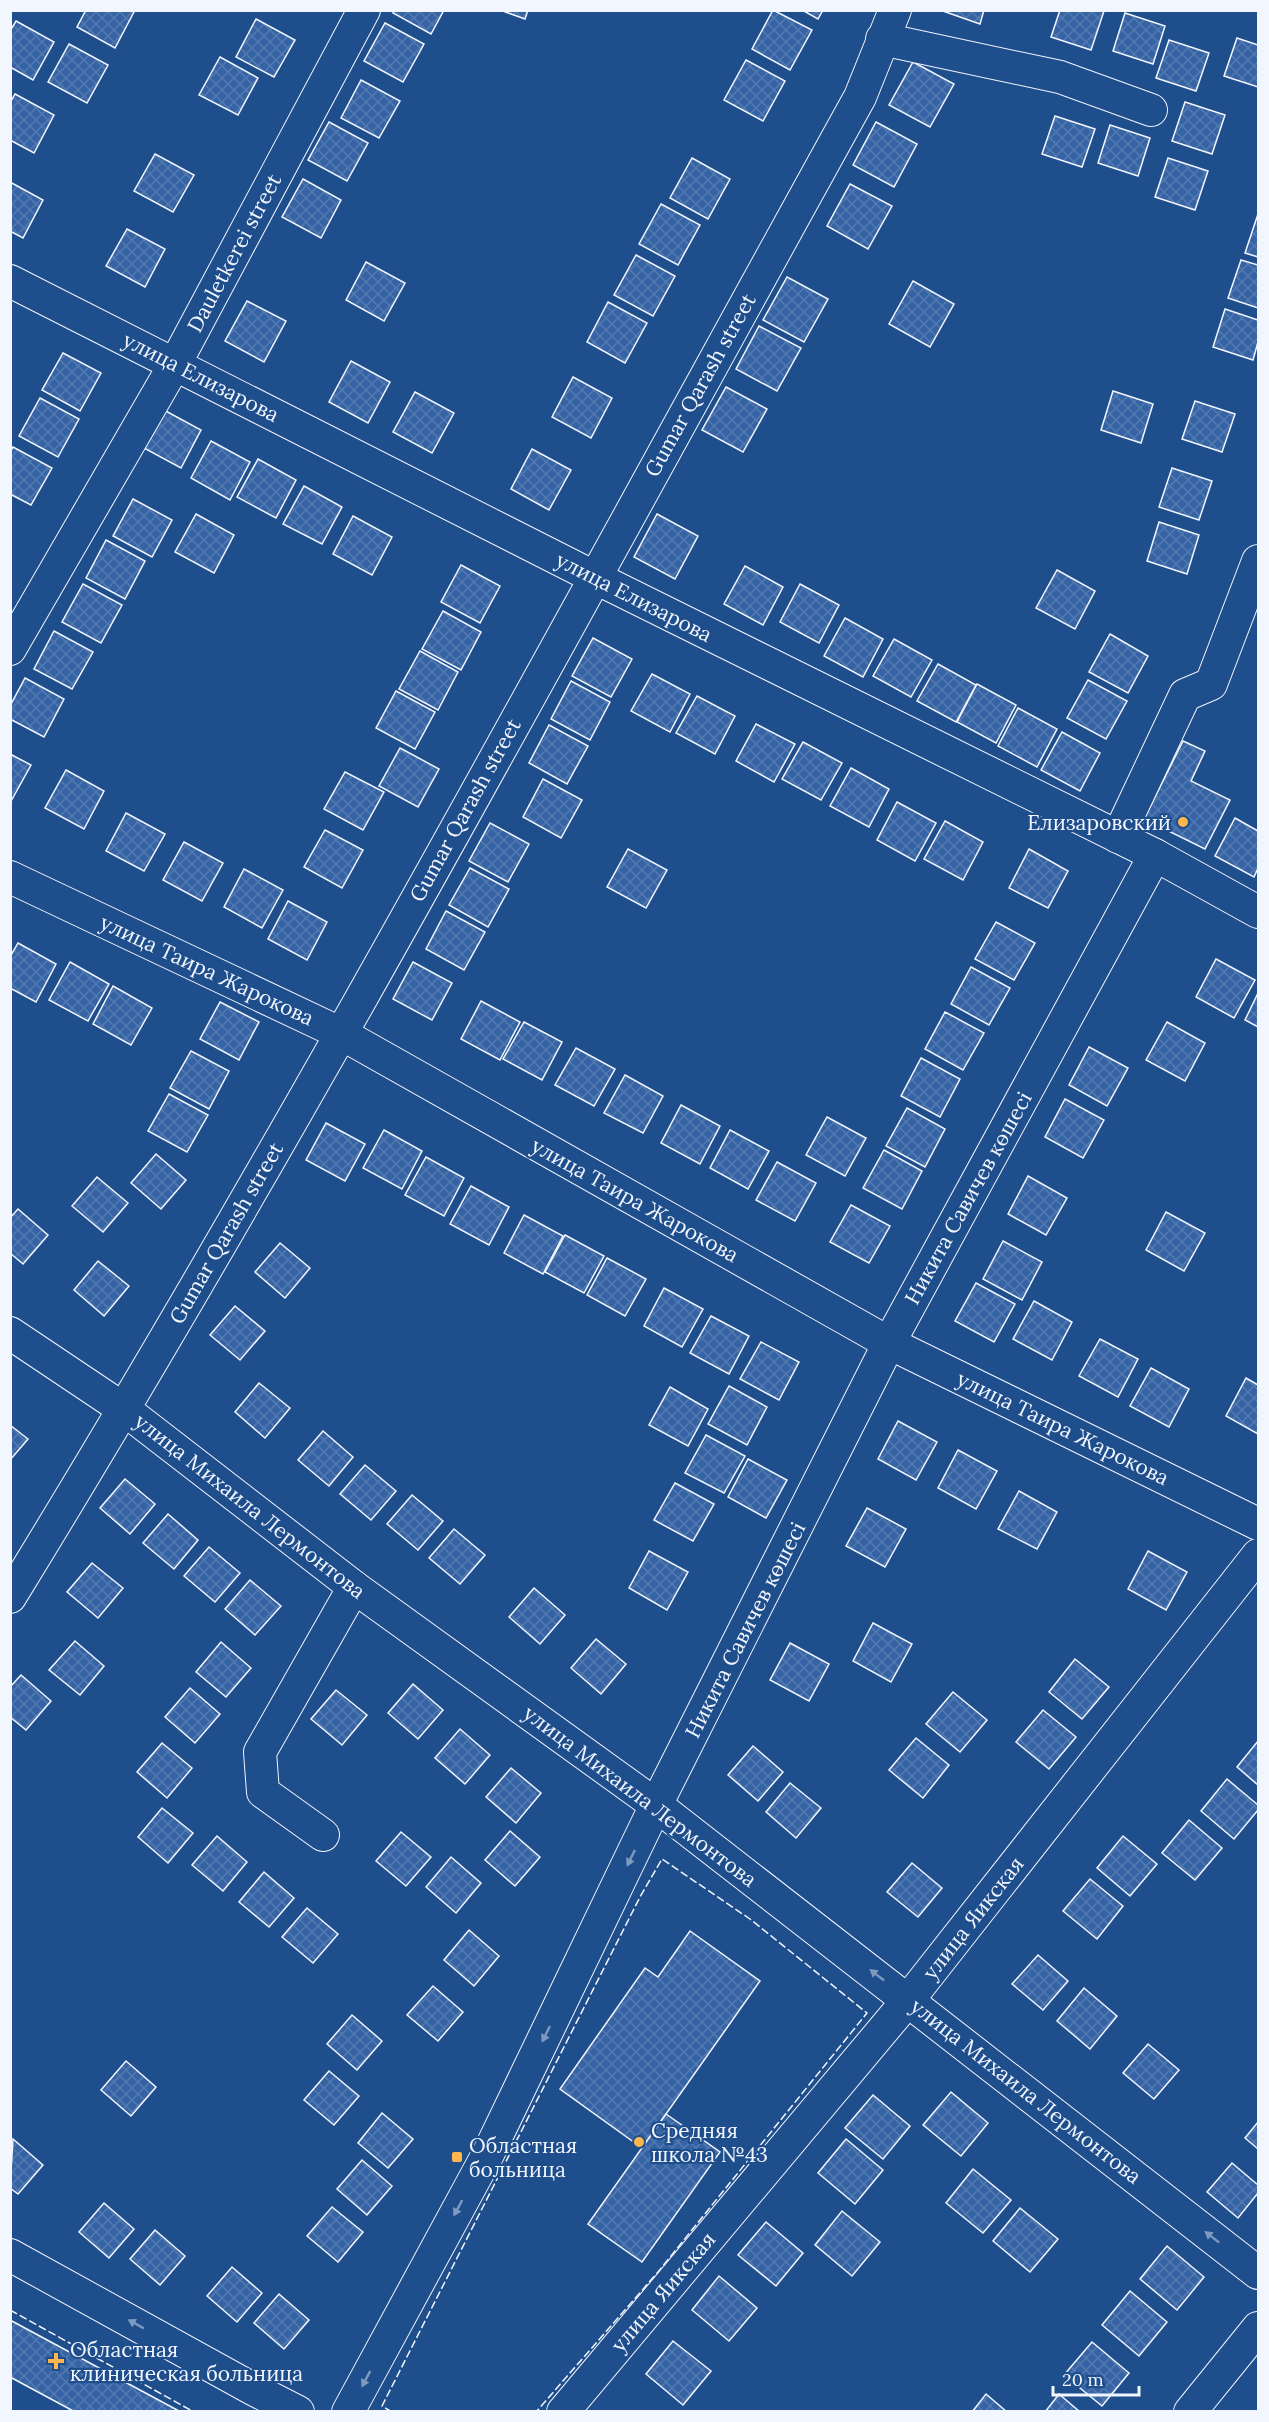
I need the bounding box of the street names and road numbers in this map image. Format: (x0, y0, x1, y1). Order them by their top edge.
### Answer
street label: Dauletkerei street (181, 168, 288, 337)
street label: Gumar Qarash street (638, 288, 762, 481)
street label: улица Елизарова (118, 326, 284, 428)
street label: улица Елизарова (551, 546, 717, 648)
street label: Gumar Qarash street (403, 713, 527, 906)
street label: улица Таира Жарокова (96, 909, 318, 1032)
street label: Никита Савичев көшесі (898, 1087, 1038, 1309)
street label: улица Таира Жарокова (527, 1132, 744, 1268)
street label: Gumar Qarash street (163, 1137, 289, 1329)
street label: улица Таира Жарокова (952, 1365, 1174, 1491)
street label: улица Михаила Лермонтова (129, 1407, 371, 1605)
street label: Никита Савичев көшесі (679, 1517, 811, 1743)
street label: улица Михаила Лермонтова (518, 1699, 762, 1893)
street label: улица Яикская (917, 1851, 1029, 1985)
street label: улица Михаила Лермонтова (905, 1992, 1147, 2190)
street label: улица Яикская (605, 2226, 721, 2358)

